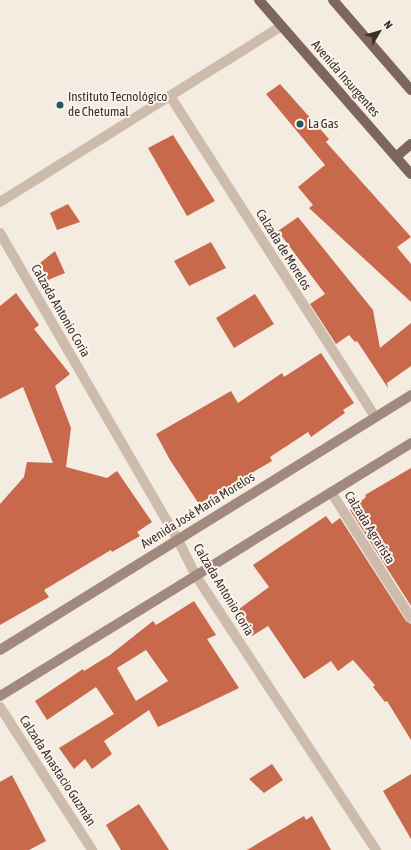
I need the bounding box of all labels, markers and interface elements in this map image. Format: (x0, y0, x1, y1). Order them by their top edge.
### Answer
north arrow (359, 12, 399, 52)
text: N (382, 18, 395, 31)
street label: Avenida Insurgentes (308, 38, 382, 120)
place label: Instituto Tecnológico de Chetumal (68, 90, 167, 121)
marker: Instituto Tecnológico de Chetumal (55, 100, 65, 110)
place label: La Gas (308, 116, 338, 132)
marker: La Gas (295, 119, 305, 129)
street label: Calzada de Morelos (252, 207, 314, 293)
street label: Calzada Antonio Coria (27, 262, 93, 360)
street label: Avenida José María Morelos (138, 470, 258, 552)
street label: Calzada Agrarista (340, 489, 398, 567)
street label: Calzada Antonio Coria (189, 541, 257, 639)
street label: Calzada Anastacio Guzmán (15, 713, 99, 829)

